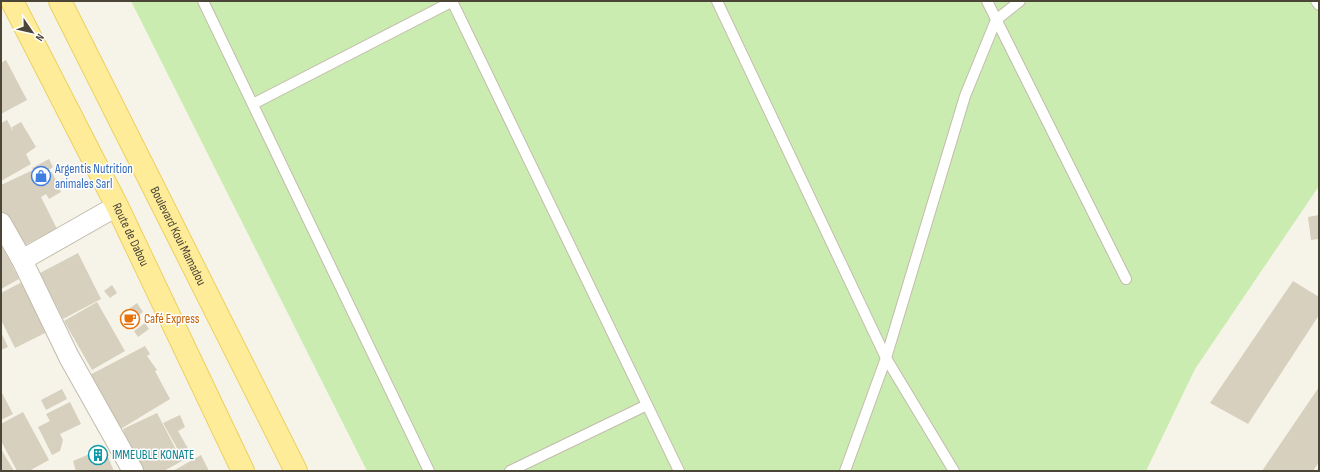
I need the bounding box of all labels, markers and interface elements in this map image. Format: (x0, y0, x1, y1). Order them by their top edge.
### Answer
north arrow (12, 12, 52, 52)
text: N (33, 31, 47, 43)
place label: Argentis Nutrition animales Sarl (54, 161, 133, 192)
shop icon: Argentis Nutrition animales Sarl (30, 165, 52, 187)
street label: Boulevard Koui Mamadou (147, 184, 210, 288)
street label: Route de Dabou (109, 200, 152, 269)
cafe icon: Café Express (119, 308, 141, 330)
place label: Café Express (144, 311, 200, 327)
building icon: IMMEUBLE KONATE (87, 444, 109, 466)
place label: IMMEUBLE KONATE (112, 447, 194, 463)

